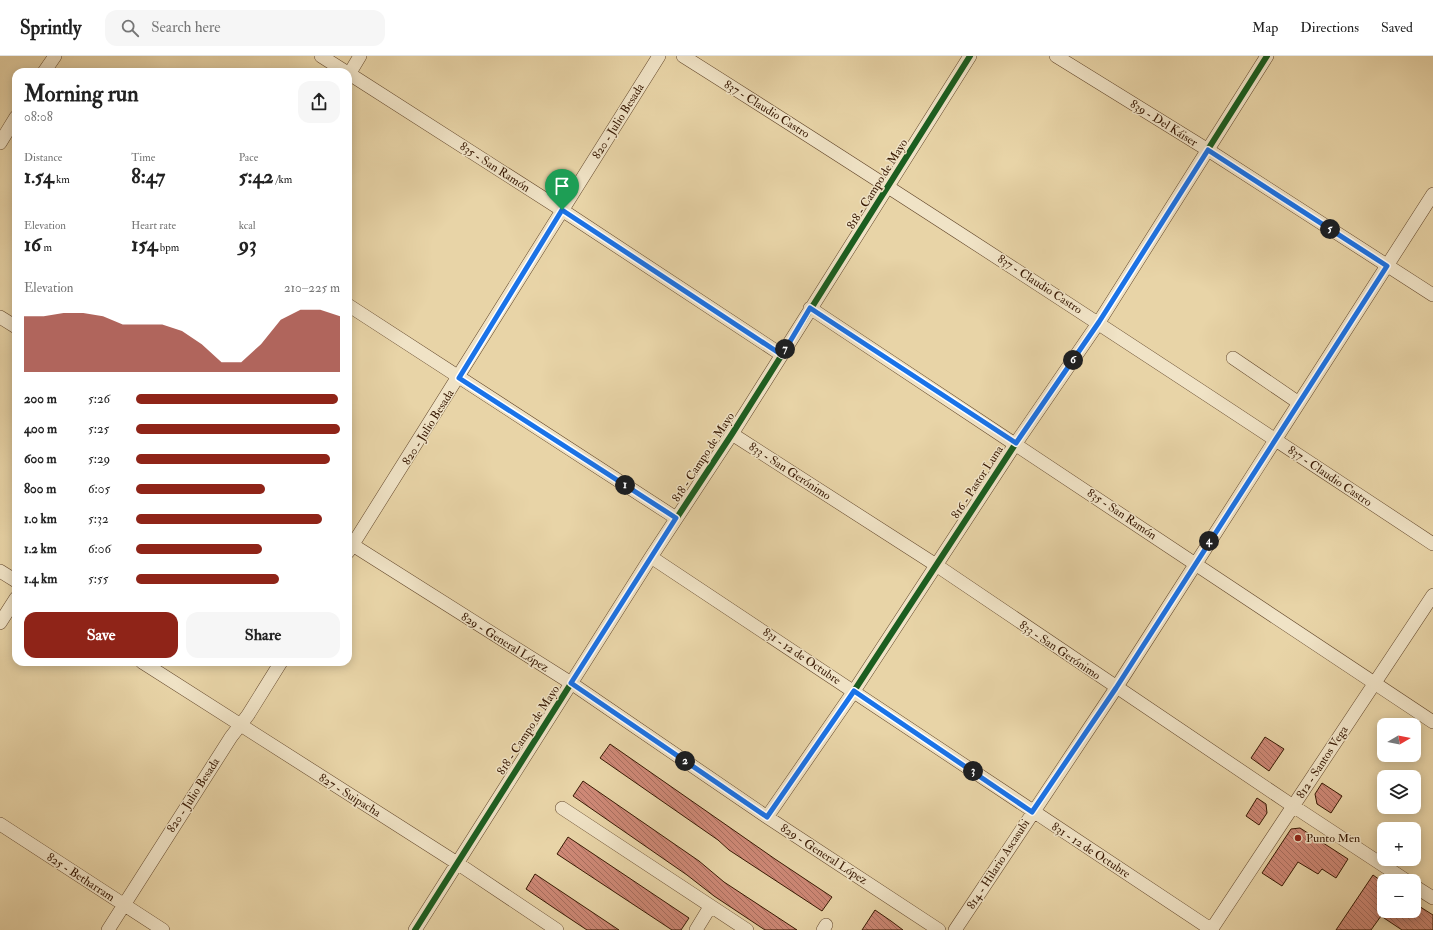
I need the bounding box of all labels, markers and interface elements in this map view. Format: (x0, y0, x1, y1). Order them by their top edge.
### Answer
search box (105, 10, 385, 46)
text: Sprintly (20, 16, 81, 40)
icon: search (119, 17, 141, 39)
text: Search here (151, 18, 221, 37)
text: Map (1252, 19, 1278, 36)
text: Directions (1300, 19, 1359, 36)
text: Saved (1381, 19, 1413, 36)
street label: 837 - Claudio Castro (721, 77, 812, 142)
text: Morning run (24, 80, 139, 108)
street label: 820 - Julio Besada (589, 80, 648, 162)
button: share (298, 81, 340, 123)
street label: 839 - Del Káiser (1127, 97, 1201, 150)
text: 08:08 (24, 109, 53, 125)
street label: 818 - Campo de Mayo (844, 136, 911, 232)
street label: 835 - San Ramón (457, 139, 533, 196)
text: Distance (24, 151, 62, 164)
text: Time (131, 151, 155, 164)
text: Pace (239, 151, 258, 164)
text: 1.54 (24, 164, 54, 189)
text: 8:47 (131, 164, 165, 189)
text: 5:42 (239, 164, 273, 189)
pin (545, 169, 579, 210)
text: km (54, 173, 70, 186)
text: /km (273, 173, 292, 186)
icon: arrive (551, 175, 573, 197)
text: Elevation (24, 219, 66, 232)
text: Heart rate (131, 219, 176, 232)
text: kcal (239, 219, 256, 232)
pin: 5 (1320, 219, 1340, 239)
text: 5 (1328, 222, 1332, 235)
text: 16 (24, 232, 41, 257)
text: 154 (131, 232, 157, 257)
text: 93 (239, 232, 257, 257)
text: m (41, 241, 52, 254)
text: bpm (157, 241, 179, 254)
street label: 837 - Claudio Castro (995, 251, 1085, 318)
text: Elevation (24, 280, 74, 296)
text: 210–225 m (284, 280, 340, 296)
pin: 7 (775, 339, 795, 359)
text: 7 (782, 342, 788, 355)
pin: 6 (1063, 350, 1083, 370)
text: 6 (1070, 353, 1076, 366)
street label: 820 - Julio Besada (399, 386, 458, 468)
text: 200 m (24, 391, 57, 407)
text: 5:26 (88, 391, 110, 407)
street label: 818 - Campo de Mayo (669, 409, 738, 505)
text: 400 m (24, 421, 57, 437)
text: 5:25 (88, 421, 109, 437)
street label: 833 - San Gerónimo (746, 439, 834, 504)
street label: 816 - Pastor Luna (948, 442, 1007, 522)
street label: 837 - Claudio Castro (1285, 443, 1375, 510)
text: 600 m (24, 451, 57, 467)
text: 5:29 (88, 451, 110, 467)
pin: 1 (615, 475, 635, 495)
text: 1 (623, 478, 627, 491)
text: 800 m (24, 481, 56, 497)
text: 6:05 (88, 481, 110, 497)
street label: 835 - San Ramón (1084, 486, 1159, 543)
text: 1.0 km (24, 511, 57, 527)
text: 5:32 (88, 511, 109, 527)
pin: 4 (1199, 531, 1219, 551)
text: 4 (1206, 534, 1212, 547)
text: 1.2 km (24, 541, 57, 557)
text: 6:06 (88, 541, 111, 557)
text: 1.4 km (24, 571, 57, 587)
text: 5:55 (88, 571, 108, 587)
street label: 829 - General López (458, 609, 552, 676)
button: Save (24, 612, 178, 658)
button: Share (186, 612, 340, 658)
street label: 833 - San Gerónimo (1016, 618, 1103, 683)
street label: 831 - 12 de Octubre (760, 625, 844, 688)
street label: 818 - Campo de Mayo (494, 682, 563, 778)
north arrow (1377, 718, 1421, 762)
map controls (1377, 718, 1421, 918)
street label: 812 - Santos Vega (1293, 722, 1352, 801)
pin: 2 (675, 751, 695, 771)
street label: 820 - Julio Besada (164, 754, 224, 835)
text: 2 (682, 754, 688, 767)
pin: 3 (963, 761, 983, 781)
text: 3 (971, 764, 975, 777)
street label: 827 - Suipacha (316, 770, 384, 821)
button: layers (1377, 770, 1421, 814)
street label: 814 - Hilario Ascasubi (964, 816, 1033, 912)
street label: 831 - 12 de Octubre (1049, 819, 1133, 881)
street label: 829 - General López (777, 821, 870, 888)
button: + (1377, 822, 1421, 866)
place label: Punto Men (1306, 831, 1360, 846)
marker: Punto Men (1293, 833, 1303, 843)
street label: 825 - Betharram (44, 850, 118, 905)
button: − (1377, 874, 1421, 918)

